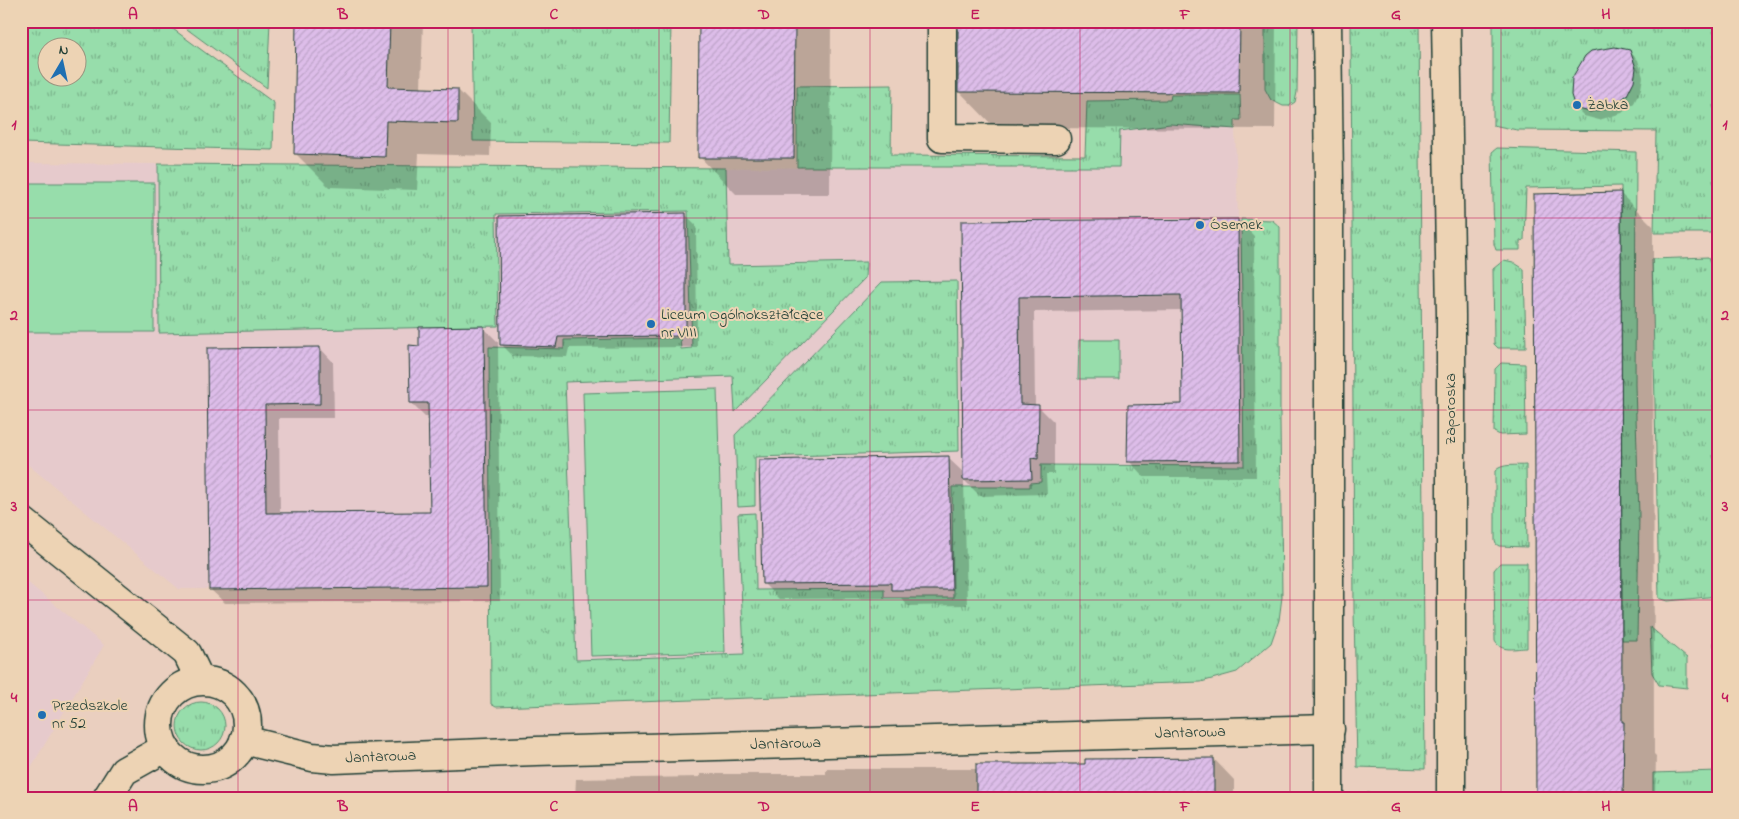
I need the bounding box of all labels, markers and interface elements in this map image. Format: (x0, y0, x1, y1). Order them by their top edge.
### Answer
text: A (128, 3, 138, 27)
text: B (337, 3, 349, 27)
text: C (550, 3, 559, 27)
text: D (757, 3, 770, 27)
text: E (970, 3, 980, 27)
text: F (1179, 3, 1191, 27)
text: G (1391, 3, 1401, 27)
text: H (1601, 3, 1611, 27)
north arrow (38, 38, 88, 88)
text: N (57, 40, 70, 62)
place label: Żabka (1587, 93, 1628, 117)
marker: Żabka (1571, 99, 1583, 111)
text: 1 (11, 113, 17, 137)
text: 1 (1722, 113, 1728, 137)
place label: Ósemek (1210, 213, 1263, 237)
marker: Ósemek (1194, 219, 1206, 231)
place label: Liceum Ogólnokształcące nr VIII (661, 303, 824, 345)
text: 2 (9, 304, 18, 328)
text: 2 (1720, 304, 1729, 328)
marker: Liceum Ogólnokształcące nr VIII (645, 318, 657, 330)
street label: Zaporoska (1439, 373, 1463, 445)
text: 3 (10, 495, 18, 519)
text: 3 (1721, 495, 1729, 519)
text: 4 (10, 686, 18, 710)
text: 4 (1721, 686, 1729, 710)
place label: Przedszkole nr 52 (52, 694, 129, 736)
marker: Przedszkole nr 52 (36, 709, 48, 721)
street label: Jantarowa (1155, 720, 1226, 746)
street label: Jantarowa (750, 731, 821, 757)
street label: Jantarowa (345, 744, 417, 771)
text: A (128, 795, 138, 819)
text: B (337, 795, 349, 819)
text: C (550, 795, 559, 819)
text: D (757, 795, 770, 819)
text: E (970, 795, 980, 819)
text: F (1179, 795, 1191, 819)
text: G (1391, 795, 1401, 819)
text: H (1601, 795, 1611, 819)

